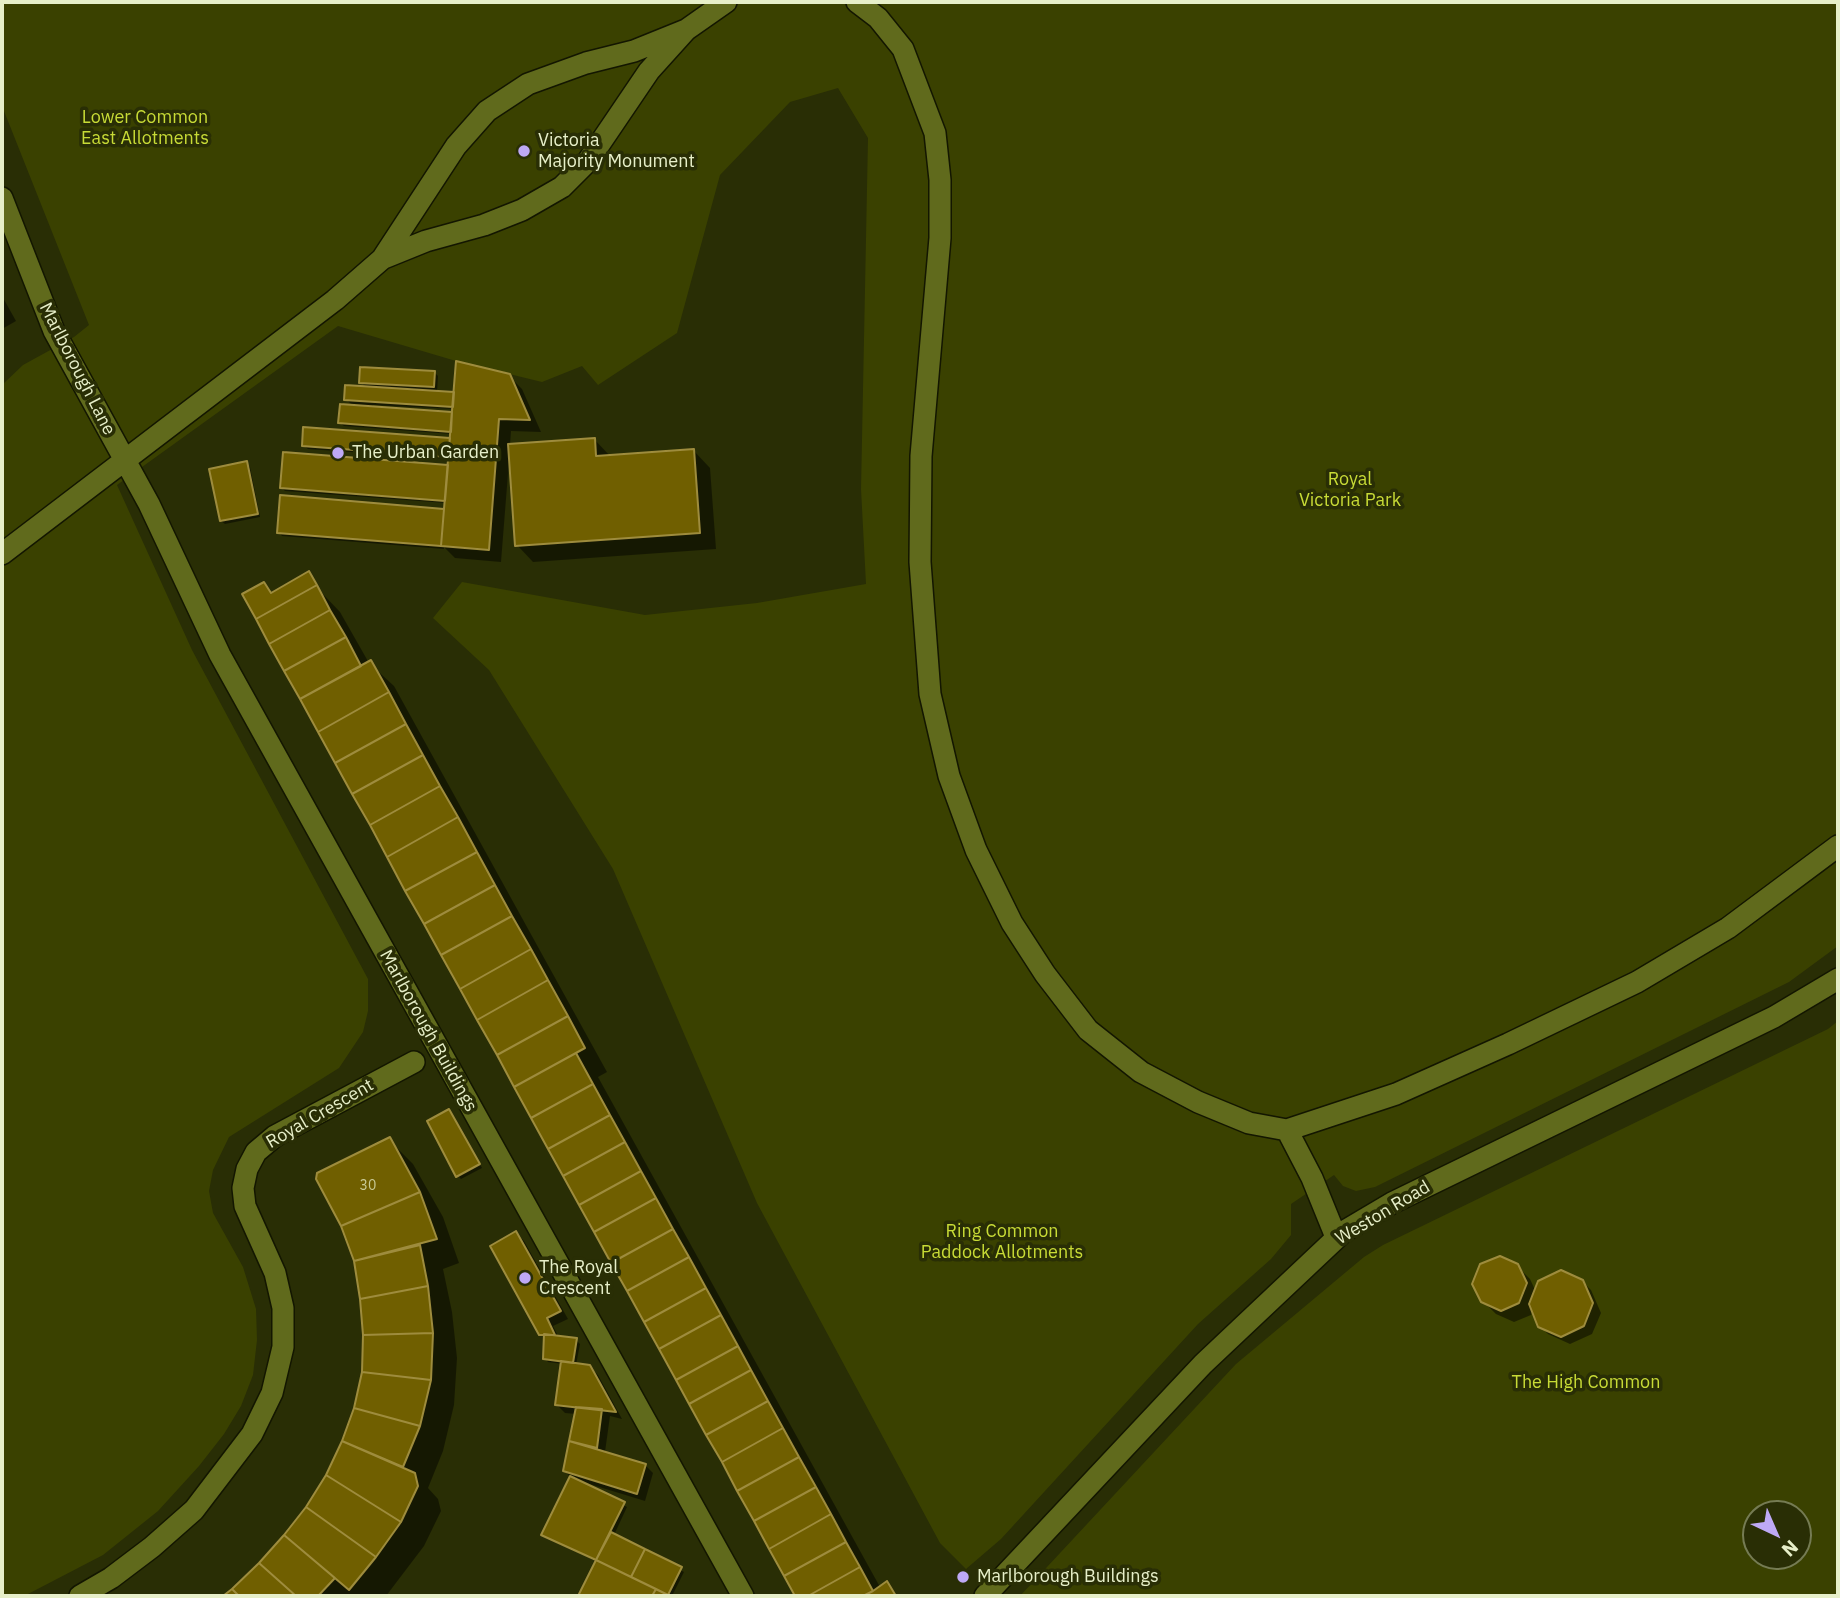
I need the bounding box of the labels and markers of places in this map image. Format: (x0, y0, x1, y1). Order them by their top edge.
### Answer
place label: Victoria Majority Monument (538, 130, 695, 172)
marker: Victoria Majority Monument (516, 143, 532, 159)
place label: The Urban Garden (352, 442, 499, 464)
marker: The Urban Garden (330, 445, 346, 461)
place label: The Royal Crescent (539, 1257, 618, 1300)
marker: The Royal Crescent (517, 1270, 533, 1286)
place label: Marlborough Buildings (977, 1566, 1159, 1588)
marker: Marlborough Buildings (955, 1569, 971, 1585)

